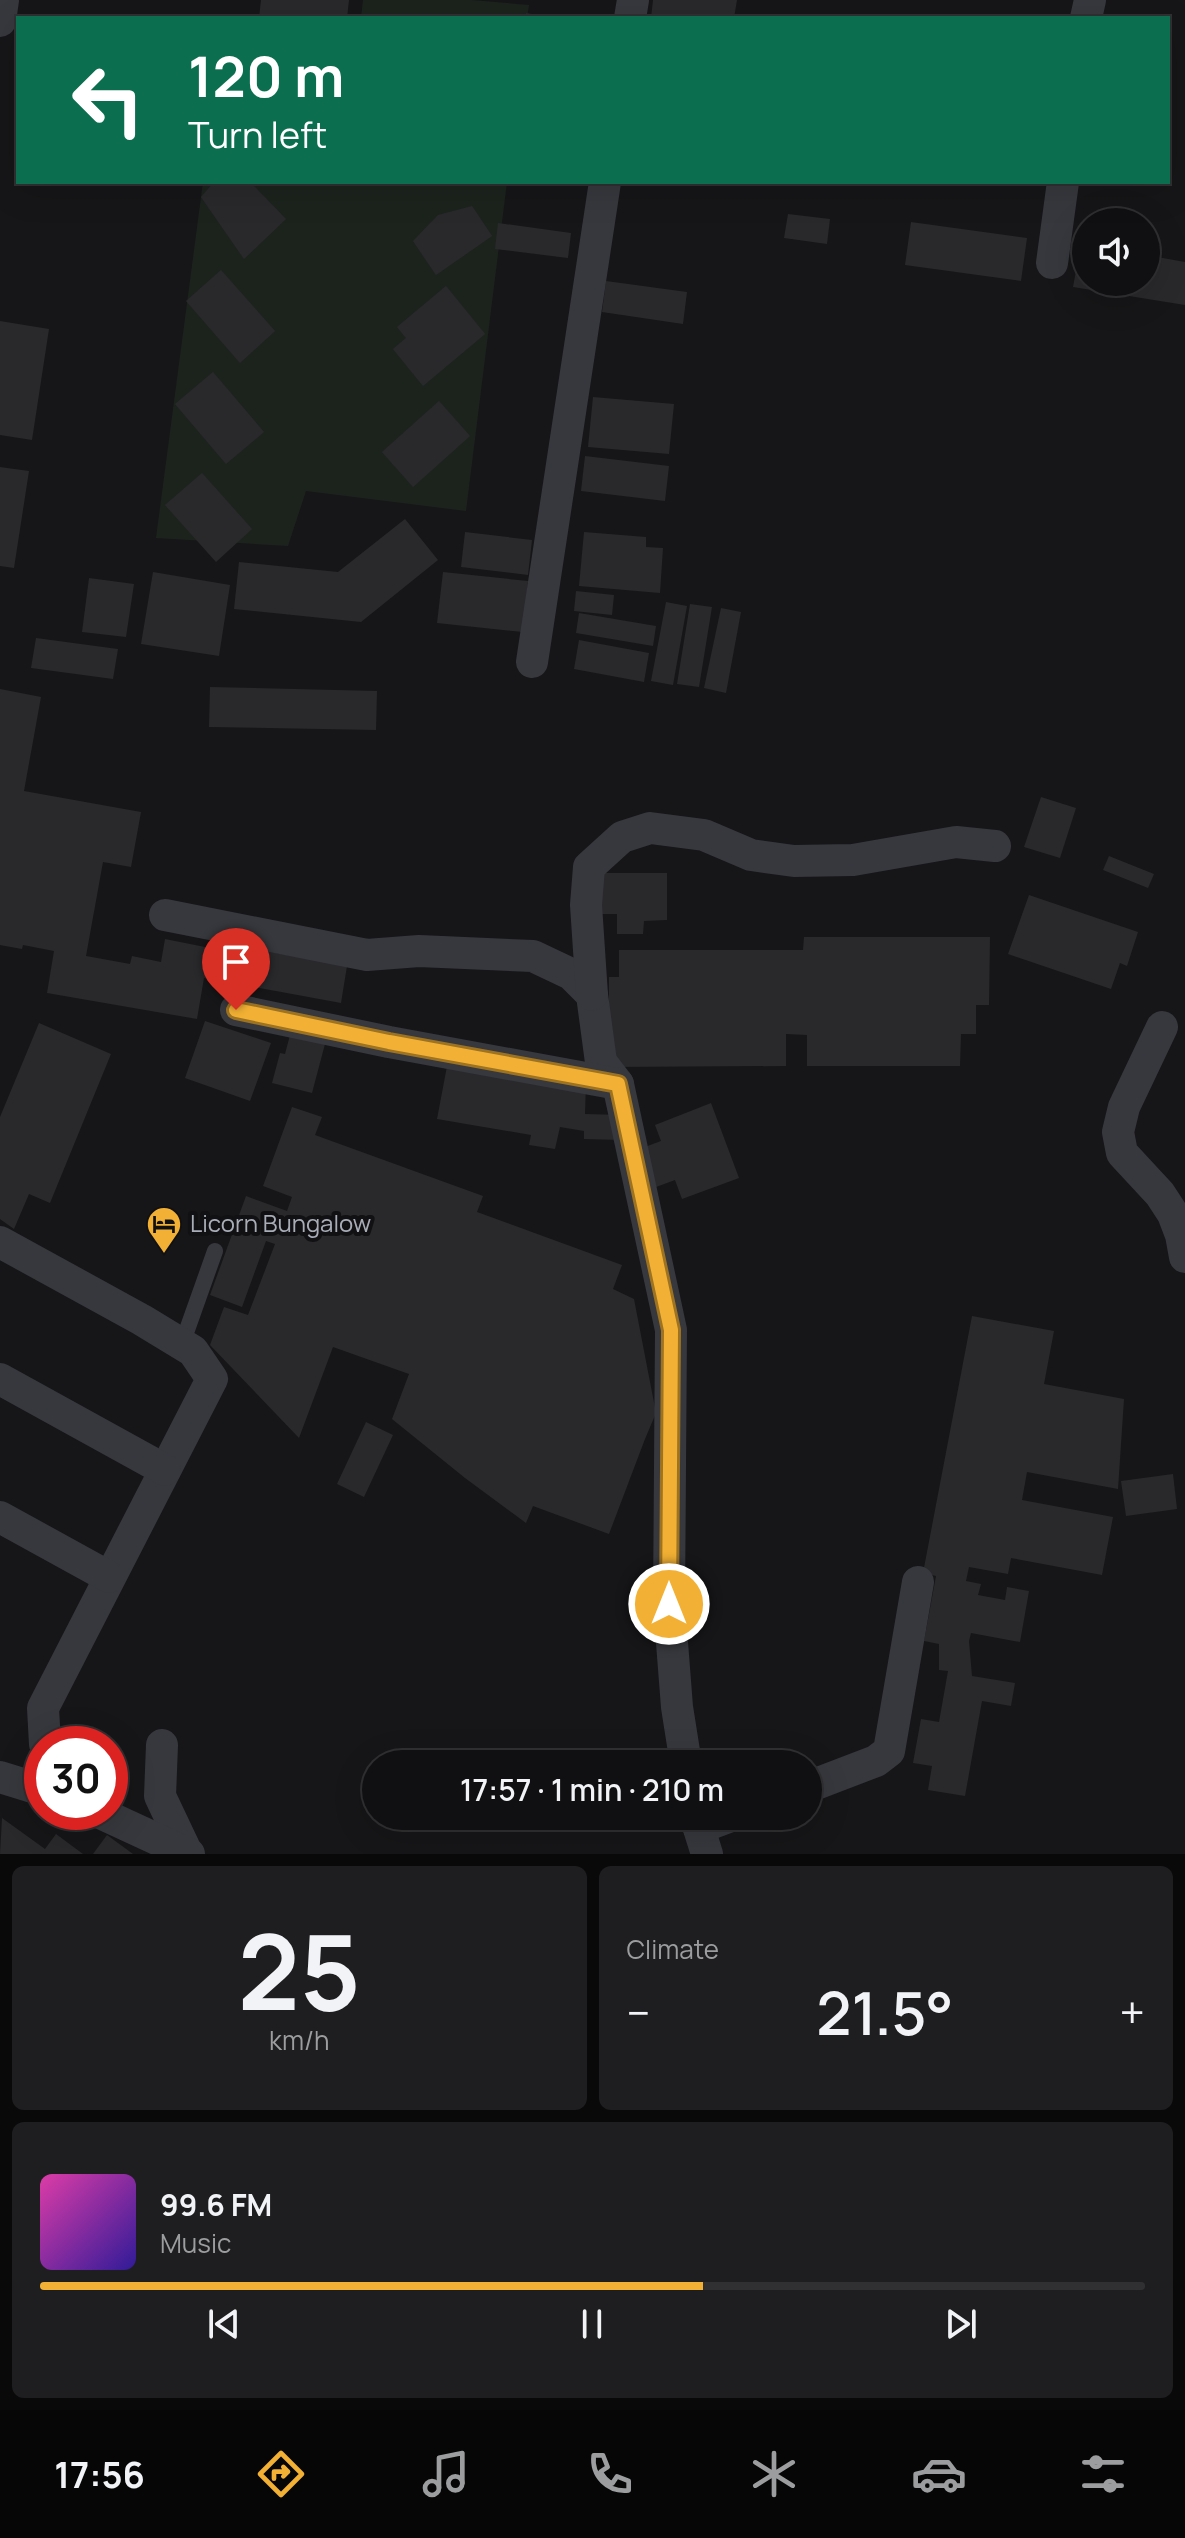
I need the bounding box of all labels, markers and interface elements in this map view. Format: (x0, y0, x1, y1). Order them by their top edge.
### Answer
text: 120 m (188, 37, 344, 114)
icon: left (56, 48, 160, 152)
text: Turn left (188, 110, 327, 159)
map controls (1072, 208, 1160, 296)
button: sound (1072, 208, 1160, 296)
pin (202, 928, 270, 1010)
icon: arrive (214, 940, 258, 984)
hotel icon: Licorn Bungalow (145, 1205, 183, 1255)
place label: Licorn Bungalow (190, 1206, 371, 1239)
position arrow (627, 1562, 711, 1646)
speed limit sign: 30 (24, 1726, 128, 1830)
text: 17:57 · 1 min · 210 m (460, 1769, 724, 1810)
text: 25 (238, 1899, 361, 2041)
text: Climate (627, 1931, 719, 1967)
text: 21.5° (816, 1971, 954, 2053)
text: − (627, 1982, 650, 2042)
text: + (1120, 1982, 1145, 2042)
text: km/h (269, 2022, 329, 2058)
text: 99.6 FM (160, 2184, 272, 2225)
text: Music (160, 2225, 231, 2261)
icon: previous (202, 2302, 246, 2346)
icon: pause (570, 2302, 614, 2346)
icon: next (939, 2302, 983, 2346)
icon: directions (253, 2446, 309, 2502)
icon: music (418, 2446, 474, 2502)
icon: phone (582, 2446, 638, 2502)
icon: climate (746, 2446, 802, 2502)
icon: car (911, 2446, 967, 2502)
icon: filters (1075, 2446, 1131, 2502)
text: 17:56 (54, 2450, 145, 2499)

